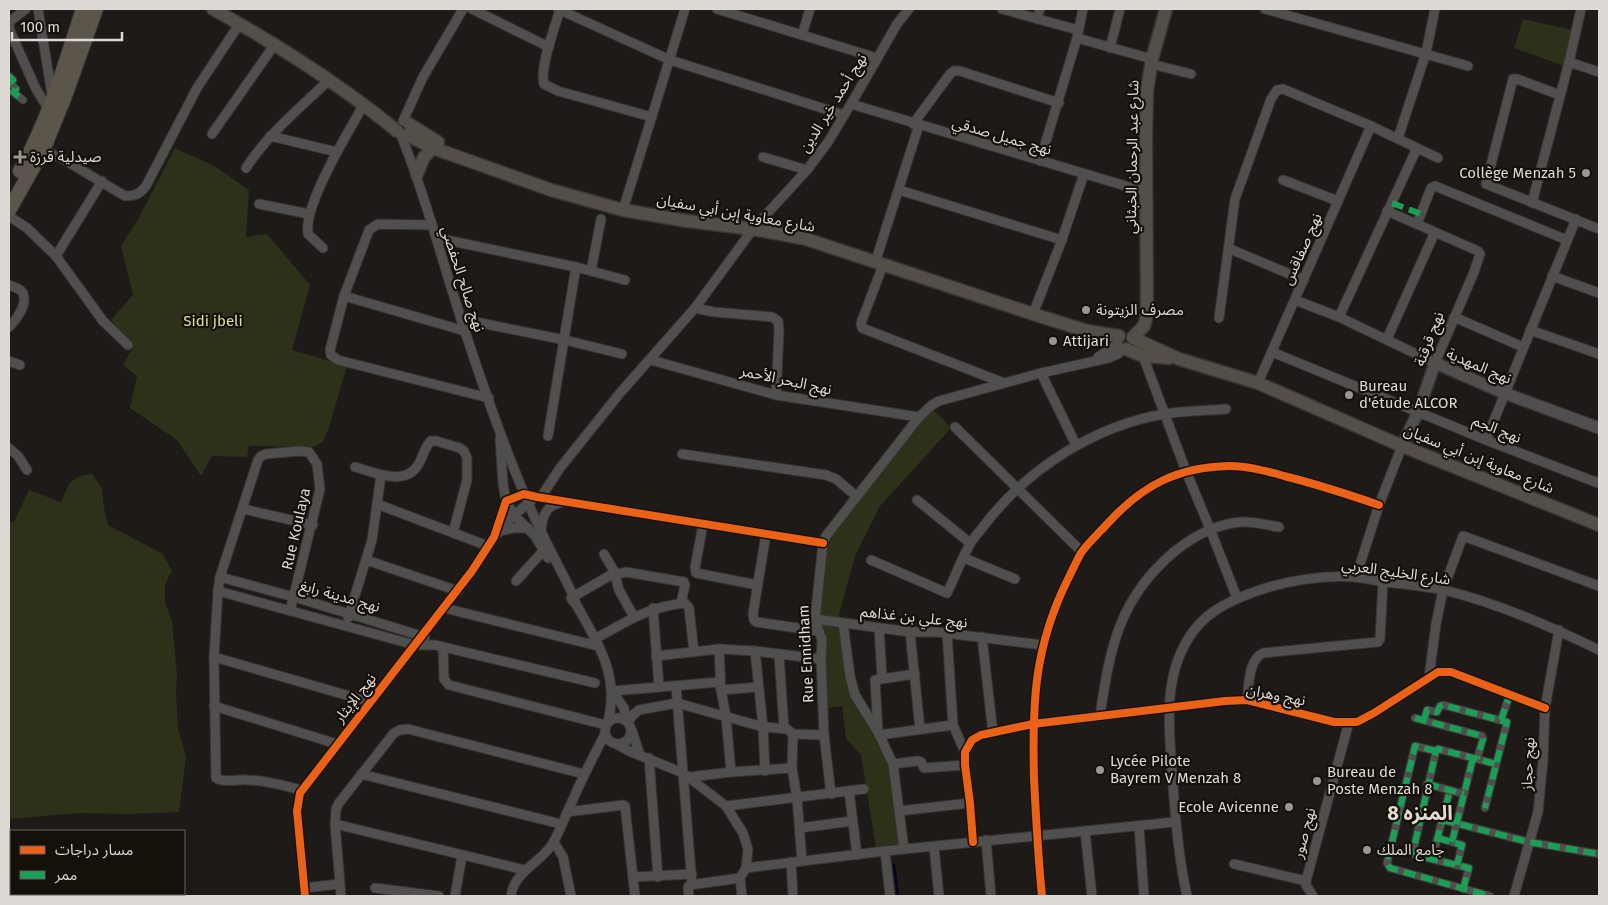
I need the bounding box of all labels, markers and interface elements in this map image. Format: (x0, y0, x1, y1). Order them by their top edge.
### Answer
scale bar (12, 10, 122, 42)
text: 100 m (20, 18, 60, 36)
street label: نهج أحمد خير الدين (795, 50, 873, 158)
street label: شارع عبد الرحمان الخبثاني (1122, 80, 1145, 234)
street label: نهج جميل صدقي (949, 113, 1054, 162)
place label: صيدلية قرزة (30, 148, 102, 166)
marker: صيدلية قرزة (14, 151, 26, 163)
place label: Collège Menzah 5 (1459, 164, 1576, 182)
marker: Collège Menzah 5 (1580, 167, 1592, 179)
street label: شارع معاوية إبن أبي سفيان (655, 190, 817, 239)
street label: نهج صفاقس (1278, 210, 1329, 289)
street label: نهج صالح الحفصي (434, 224, 489, 335)
place label: مصرف الزيتونة (1096, 301, 1184, 319)
marker: مصرف الزيتونة (1080, 304, 1092, 316)
street label: نهج قرقنة (1410, 309, 1450, 370)
park label: Sidi jbeli (183, 312, 243, 330)
place label: Attijari (1063, 332, 1109, 350)
marker: Attijari (1047, 335, 1059, 347)
street label: نهج المهدية (1443, 344, 1514, 390)
street label: نهج البحر الأحمر (737, 361, 833, 401)
place label: Bureau d'étude ALCOR (1359, 377, 1458, 412)
marker: Bureau d'étude ALCOR (1343, 389, 1355, 401)
street label: نهج الجم (1469, 411, 1524, 450)
street label: شارع معاوية إبن أبي سفيان (1400, 421, 1557, 500)
street label: Rue Koulaya (278, 486, 314, 572)
street label: شارع الخليج العربي (1340, 555, 1452, 592)
street label: نهج مدينة رابغ (297, 576, 382, 619)
street label: نهج علي بن غذاهم (859, 602, 968, 635)
street label: Rue Ennidham (794, 604, 818, 704)
street label: نهج الإيثار (330, 670, 382, 729)
street label: نهج وهران (1244, 680, 1307, 713)
street label: نهج حجاز (1518, 737, 1541, 792)
place label: Lycée Pilote Bayrem V Menzah 8 (1110, 752, 1241, 787)
place label: Bureau de Poste Menzah 8 (1327, 763, 1433, 798)
marker: Lycée Pilote Bayrem V Menzah 8 (1094, 764, 1106, 776)
marker: Bureau de Poste Menzah 8 (1311, 775, 1323, 787)
place label: Ecole Avicenne (1178, 798, 1279, 816)
marker: Ecole Avicenne (1283, 801, 1295, 813)
district label: المنزه 8 (1387, 801, 1453, 825)
street label: نهج صور (1288, 806, 1322, 862)
legend (10, 830, 185, 895)
text: مسار دراجات (55, 841, 133, 859)
place label: جامع الملك (1377, 841, 1445, 862)
marker: جامع الملك (1361, 844, 1373, 856)
text: ممر (54, 866, 78, 884)

